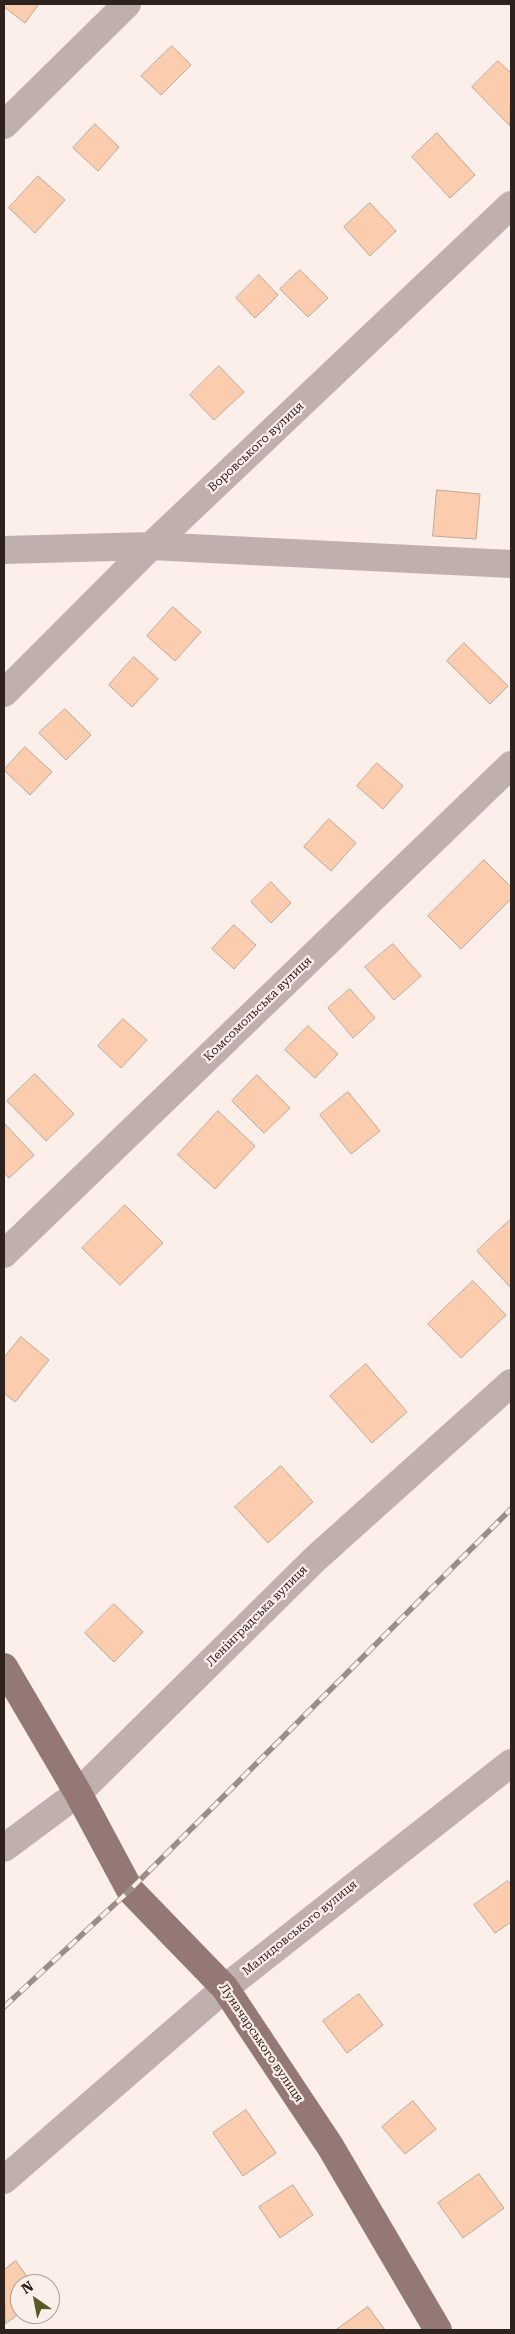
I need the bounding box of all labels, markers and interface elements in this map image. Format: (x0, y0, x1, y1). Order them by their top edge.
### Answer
street label: Воровського вулиця (205, 399, 307, 495)
street label: Комсомольська вулиця (201, 954, 315, 1064)
street label: Ленінградська вулиця (203, 1562, 311, 1670)
street label: Малидовського вулиця (240, 1877, 360, 1979)
street label: Луначарського вулиця (216, 1981, 306, 2105)
north arrow (10, 2274, 60, 2324)
text: N (18, 2278, 36, 2297)

